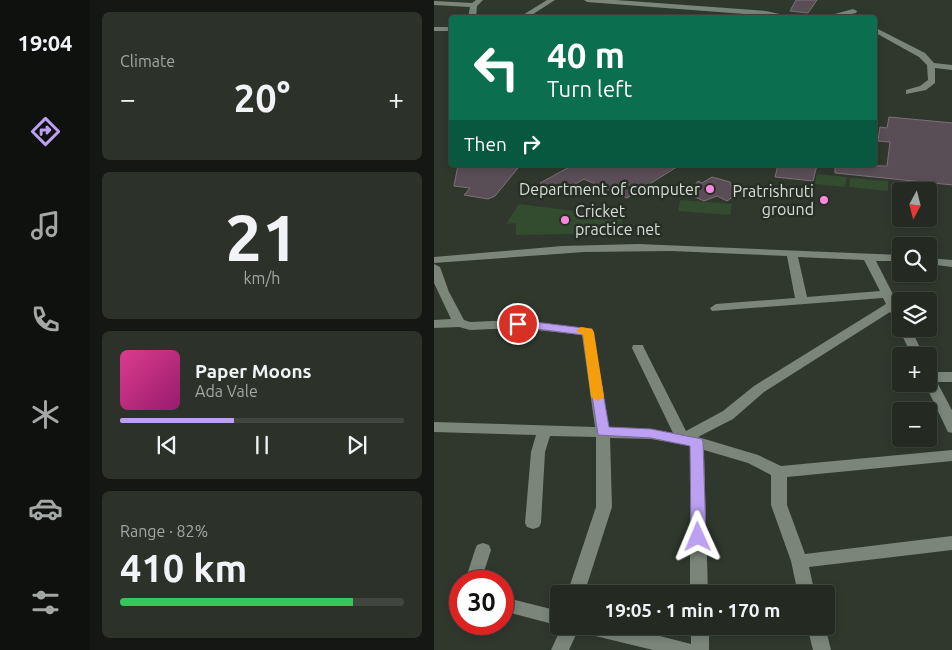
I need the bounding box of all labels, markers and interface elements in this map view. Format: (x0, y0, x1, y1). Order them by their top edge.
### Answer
text: 19:04 (17, 30, 73, 55)
icon: left (464, 35, 529, 100)
text: 40 m (547, 35, 625, 75)
text: Climate (120, 52, 175, 70)
text: Turn left (547, 76, 632, 101)
text: 20° (234, 77, 290, 119)
text: − (120, 83, 136, 114)
text: + (388, 83, 404, 114)
icon: directions (28, 114, 63, 149)
icon: right (517, 130, 545, 158)
text: Then (464, 133, 507, 155)
place label: Department of computer (519, 180, 700, 198)
place label: Pratrishruti ground (732, 182, 814, 218)
north arrow (892, 182, 936, 228)
map controls (892, 182, 937, 447)
marker: Department of computer (704, 183, 716, 195)
marker: Pratrishruti ground (818, 194, 830, 206)
text: 21 (225, 200, 299, 273)
place label: Cricket practice net (575, 202, 661, 238)
icon: music (28, 208, 63, 243)
marker: Cricket practice net (559, 214, 571, 226)
button: search (892, 237, 937, 282)
text: km/h (244, 269, 280, 287)
button: layers (892, 292, 937, 337)
icon: phone (28, 302, 63, 337)
pin (497, 303, 539, 345)
icon: arrive (504, 310, 532, 338)
button: + (892, 347, 937, 392)
text: Paper Moons (195, 360, 312, 382)
text: Ada Vale (195, 382, 258, 400)
icon: climate (28, 397, 63, 432)
button: − (892, 402, 937, 447)
icon: previous (153, 431, 181, 459)
icon: pause (248, 431, 276, 459)
icon: next (343, 431, 371, 459)
icon: car (28, 491, 63, 526)
position arrow (671, 510, 723, 562)
text: Range · 82% (120, 522, 208, 540)
text: 410 km (120, 547, 247, 589)
speed limit sign: 30 (449, 570, 514, 635)
icon: filters (28, 585, 63, 620)
text: 19:05 · 1 min · 170 m (605, 599, 780, 621)

